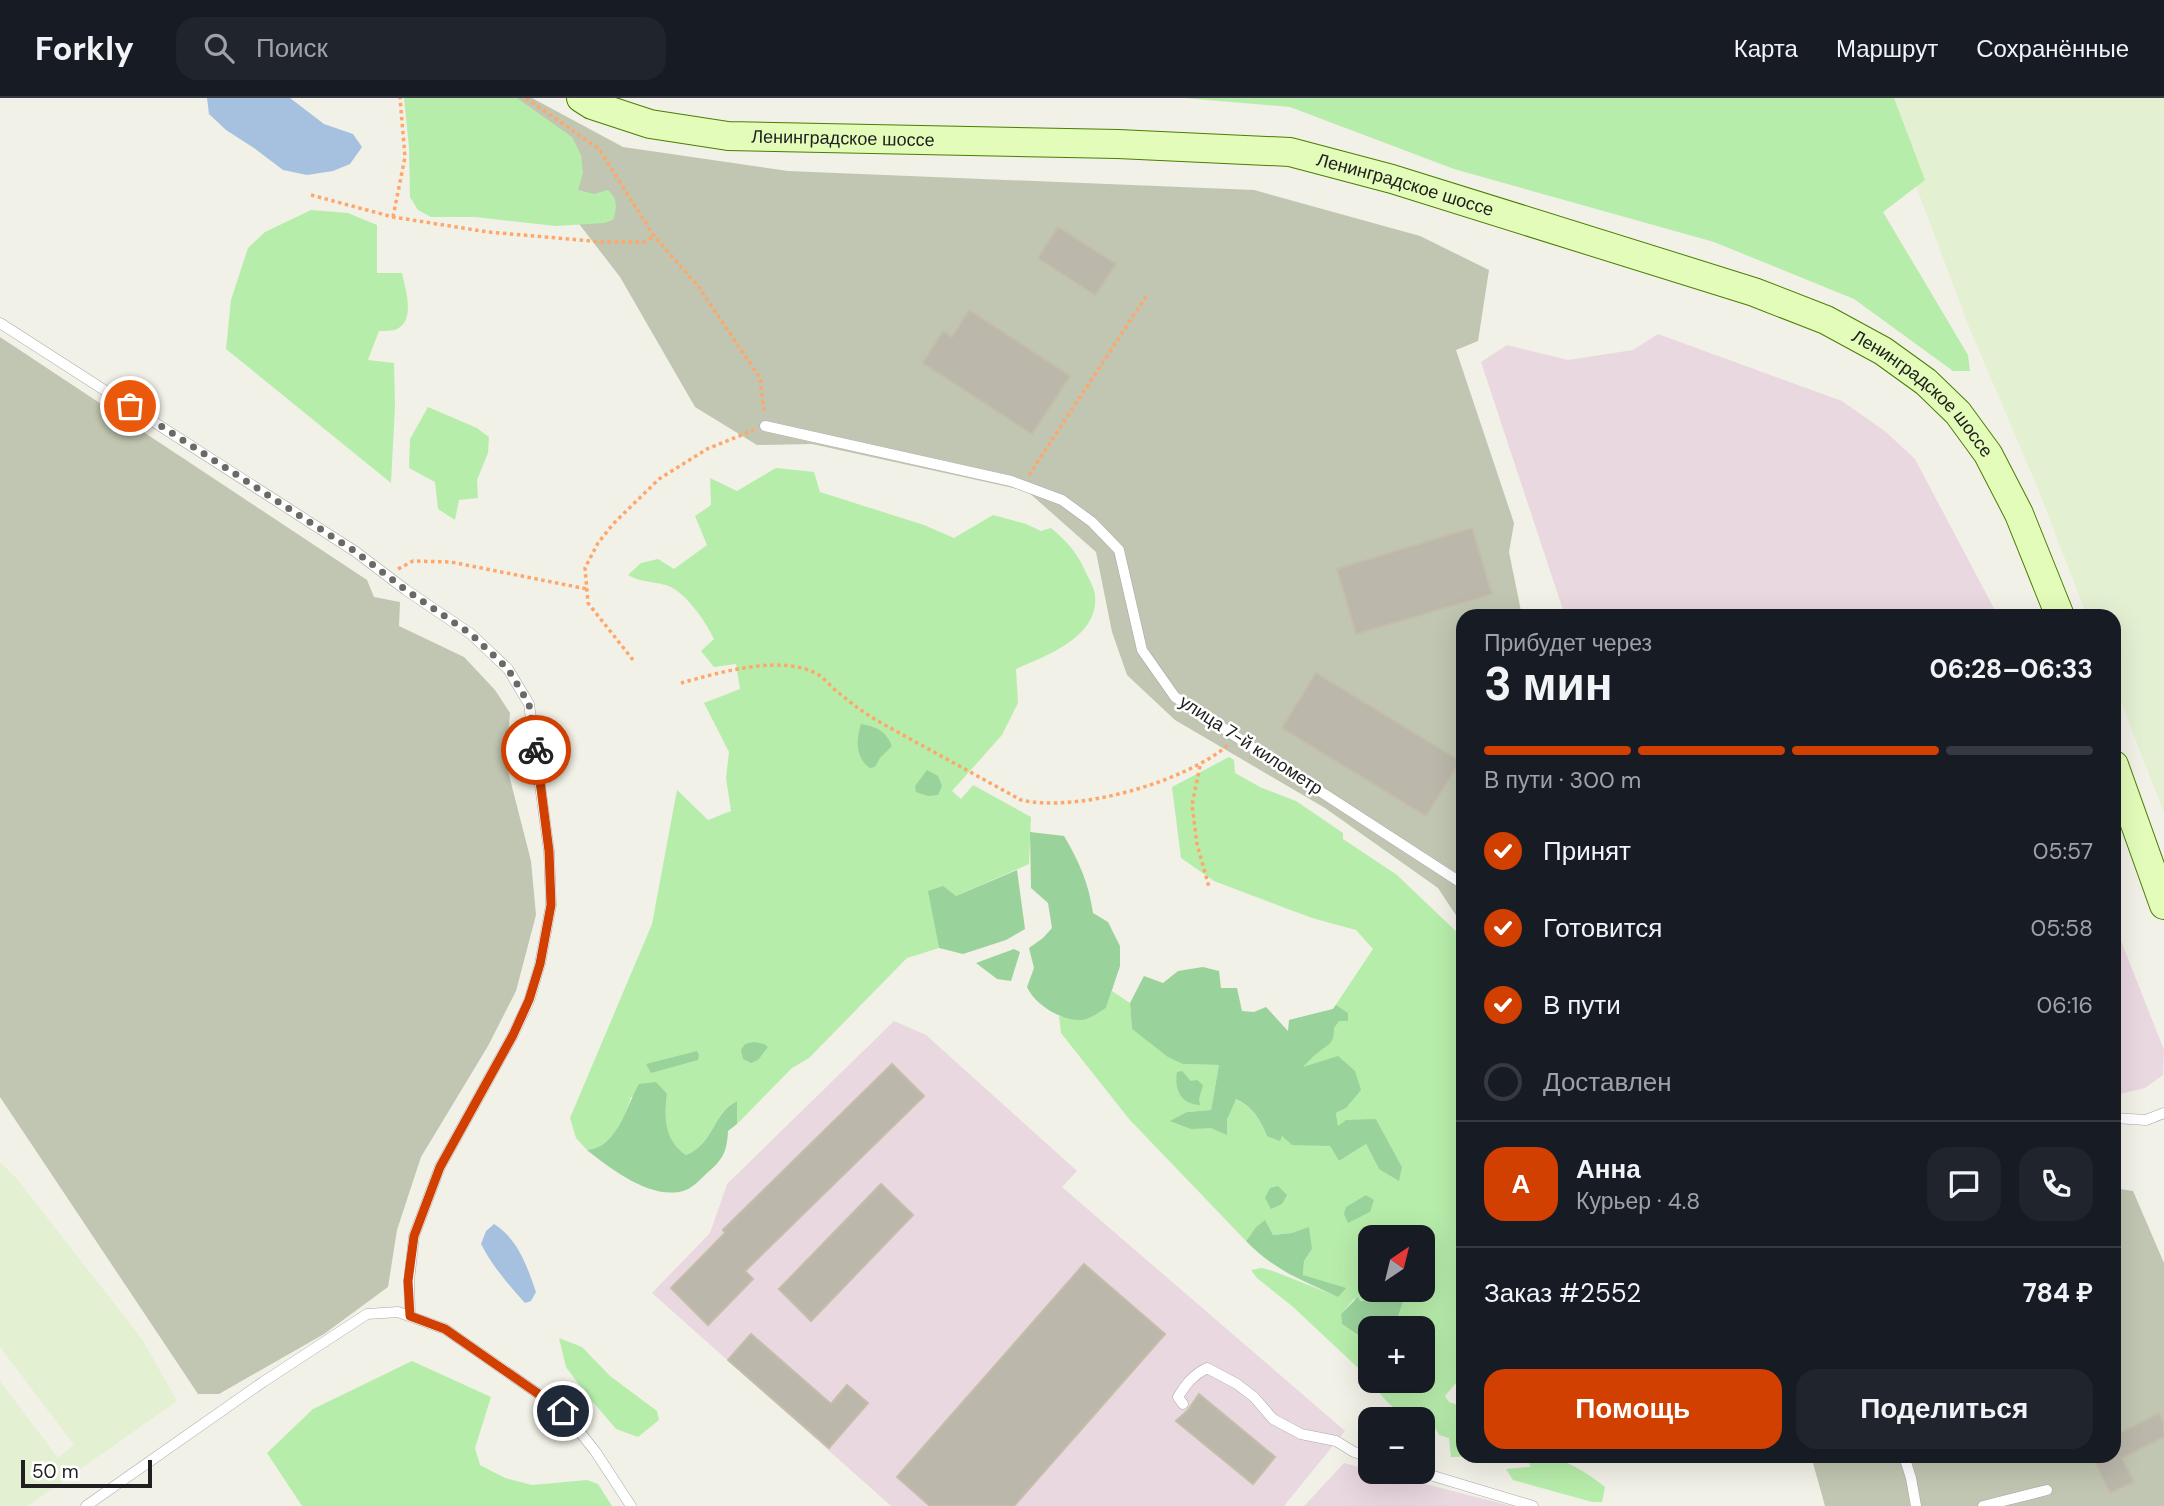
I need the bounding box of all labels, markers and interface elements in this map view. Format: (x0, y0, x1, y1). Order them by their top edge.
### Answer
search box (176, 17, 666, 80)
text: Forkly (35, 27, 134, 70)
icon: search (200, 29, 238, 67)
text: Поиск (256, 31, 328, 65)
text: Карта (1734, 33, 1798, 64)
text: Маршрут (1836, 33, 1938, 64)
text: Сохранённые (1976, 33, 2129, 64)
street label: Ленинградское шоссе (751, 124, 935, 152)
street label: Ленинградское шоссе (1314, 148, 1497, 222)
street label: Ленинградское шоссе (1848, 324, 1998, 462)
pin (100, 376, 160, 436)
icon: bag (111, 387, 149, 425)
text: Прибудет через (1484, 628, 1652, 658)
text: 06:28–06:33 (1929, 652, 2093, 686)
text: 3 мин (1484, 654, 1613, 714)
street label: улица 7-й километр (1175, 690, 1327, 800)
courier (501, 715, 571, 785)
icon: bike (517, 731, 555, 769)
text: В пути · 300 m (1484, 765, 1641, 795)
icon: check (1484, 832, 1522, 870)
text: Принят (1543, 834, 1631, 868)
text: 05:57 (2033, 836, 2093, 866)
icon: check (1484, 909, 1522, 947)
text: Готовится (1543, 911, 1662, 945)
text: 05:58 (2031, 913, 2093, 943)
icon: check (1484, 986, 1522, 1024)
text: В пути (1543, 988, 1621, 1022)
text: 06:16 (2037, 990, 2093, 1020)
text: Доставлен (1543, 1065, 1672, 1099)
button: chat (1927, 1147, 2001, 1221)
button: phone (2019, 1147, 2093, 1221)
text: Анна (1576, 1152, 1641, 1186)
text: А (1512, 1167, 1530, 1201)
text: Курьер · 4.8 (1576, 1186, 1700, 1216)
north arrow (1358, 1225, 1435, 1302)
map controls (1358, 1225, 1435, 1484)
text: Заказ #2552 (1484, 1276, 1641, 1310)
text: 784 ₽ (2023, 1276, 2093, 1310)
button: + (1358, 1316, 1435, 1393)
button: Помощь (1484, 1369, 1782, 1449)
button: Поделиться (1796, 1369, 2093, 1449)
pin (533, 1381, 593, 1441)
icon: home (544, 1392, 582, 1430)
button: − (1358, 1407, 1435, 1484)
scale bar (21, 1457, 152, 1489)
text: 50 m (32, 1459, 79, 1484)

